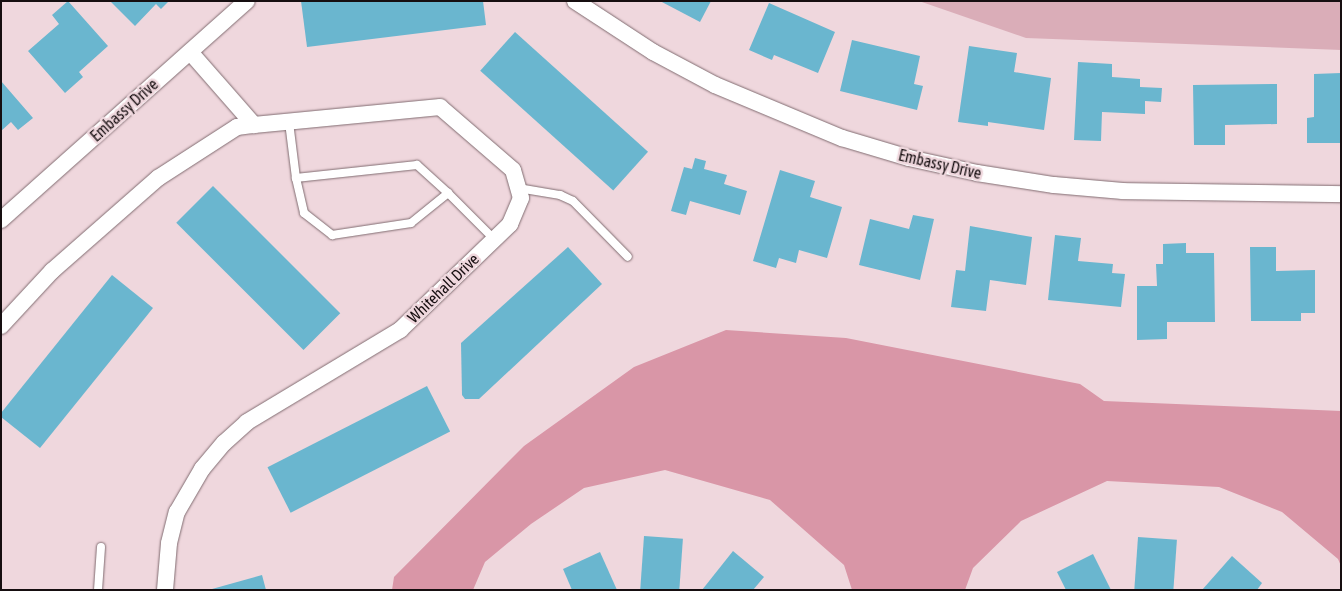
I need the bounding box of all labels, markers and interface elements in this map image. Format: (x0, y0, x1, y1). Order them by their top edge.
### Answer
street label: Embassy Drive (86, 75, 162, 145)
street label: Embassy Drive (897, 145, 983, 183)
street label: Whitehall Drive (403, 249, 483, 327)

